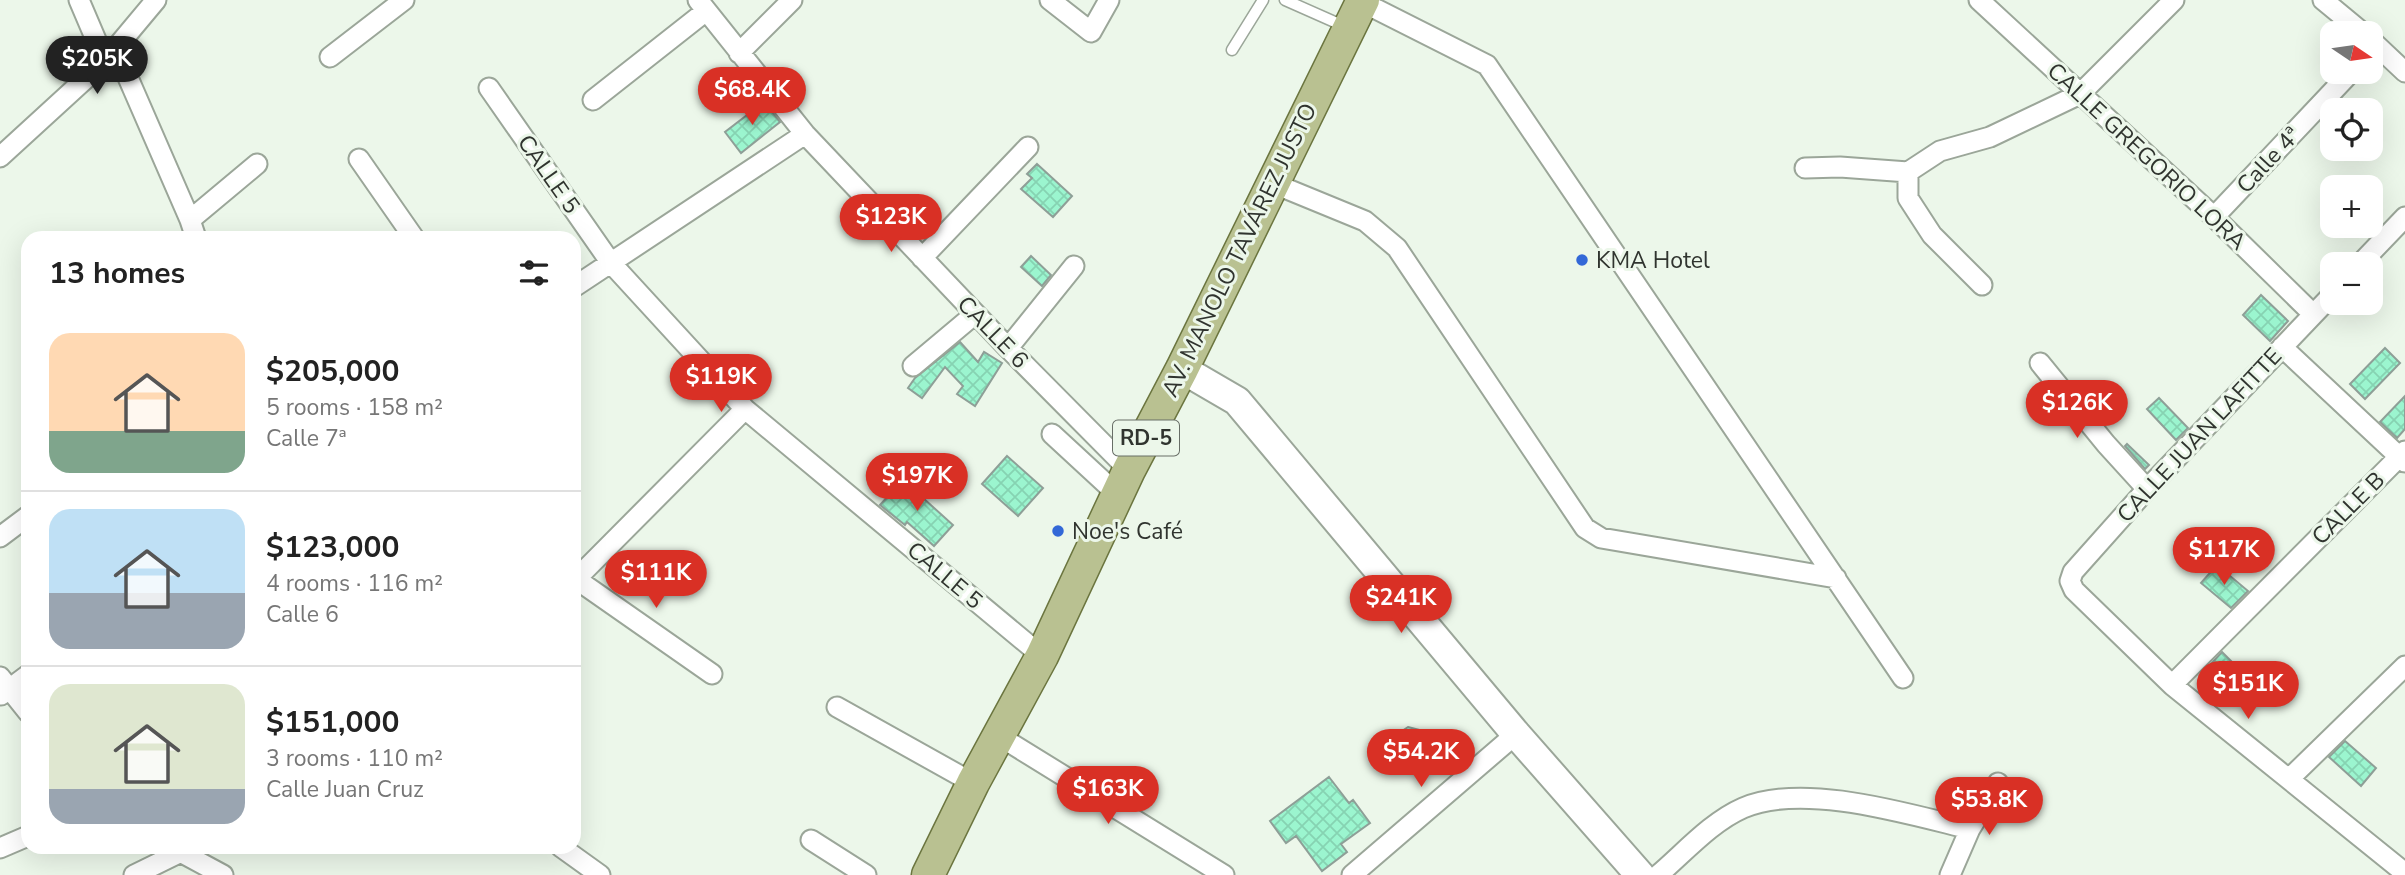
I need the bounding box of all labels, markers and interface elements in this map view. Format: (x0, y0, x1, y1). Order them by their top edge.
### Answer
north arrow (2320, 21, 2384, 84)
map controls (2320, 21, 2383, 315)
pin: $205K (48, 36, 146, 96)
text: $205K (62, 43, 132, 74)
street label: CALLE GREGORIO LORA (2040, 56, 2253, 257)
pin: $68.4K (695, 68, 809, 127)
text: $68.4K (714, 74, 790, 105)
street label: AV. MANOLO TAVÁREZ JUSTO (1155, 98, 1324, 402)
button: locate (2320, 98, 2383, 161)
street label: Calle 4ª (2230, 120, 2307, 200)
street label: CALLE 5 (510, 129, 587, 220)
button: + (2320, 175, 2383, 238)
pin: $123K (842, 194, 940, 254)
text: $123K (856, 201, 926, 232)
place label: KMA Hotel (1596, 245, 1710, 276)
marker: KMA Hotel (1574, 252, 1590, 268)
button: − (2320, 252, 2383, 315)
text: 13 homes (49, 253, 185, 294)
icon: filters (515, 254, 553, 292)
street label: CALLE 6 (950, 289, 1035, 375)
street label: CALLE JUAN LAFITTE (2110, 341, 2289, 529)
text: $205,000 (266, 351, 399, 392)
pin: $119K (672, 354, 770, 414)
icon: home (105, 361, 189, 445)
text: $119K (686, 361, 756, 392)
pin: $126K (2028, 380, 2126, 440)
text: $126K (2042, 387, 2112, 418)
text: 5 rooms · 158 m² (266, 392, 443, 423)
road number: RD-5 (1113, 420, 1179, 456)
text: Calle 7ª (266, 423, 346, 454)
pin: $197K (868, 454, 966, 513)
text: $197K (882, 460, 952, 491)
street label: CALLE B (2305, 465, 2392, 552)
place label: Noe's Café (1072, 516, 1183, 547)
marker: Noe's Café (1050, 523, 1066, 539)
text: $123,000 (266, 527, 399, 568)
pin: $117K (2175, 528, 2273, 587)
text: $117K (2189, 534, 2259, 565)
street label: CALLE 5 (900, 535, 989, 616)
icon: home (105, 537, 189, 621)
pin: $111K (607, 550, 705, 610)
text: $111K (621, 557, 691, 588)
text: 4 rooms · 116 m² (266, 568, 443, 599)
pin: $241K (1352, 576, 1450, 635)
text: $241K (1366, 582, 1436, 613)
text: Calle 6 (266, 599, 339, 630)
pin: $151K (2199, 662, 2297, 721)
text: $151K (2213, 668, 2283, 699)
text: $151,000 (266, 702, 399, 743)
icon: home (105, 712, 189, 796)
pin: $54.2K (1364, 730, 1478, 789)
text: $54.2K (1383, 736, 1459, 767)
text: 3 rooms · 110 m² (266, 743, 443, 774)
pin: $163K (1059, 766, 1157, 826)
text: $163K (1073, 773, 1143, 804)
text: Calle Juan Cruz (266, 774, 424, 805)
pin: $53.8K (1932, 778, 2046, 837)
text: $53.8K (1951, 784, 2027, 815)

